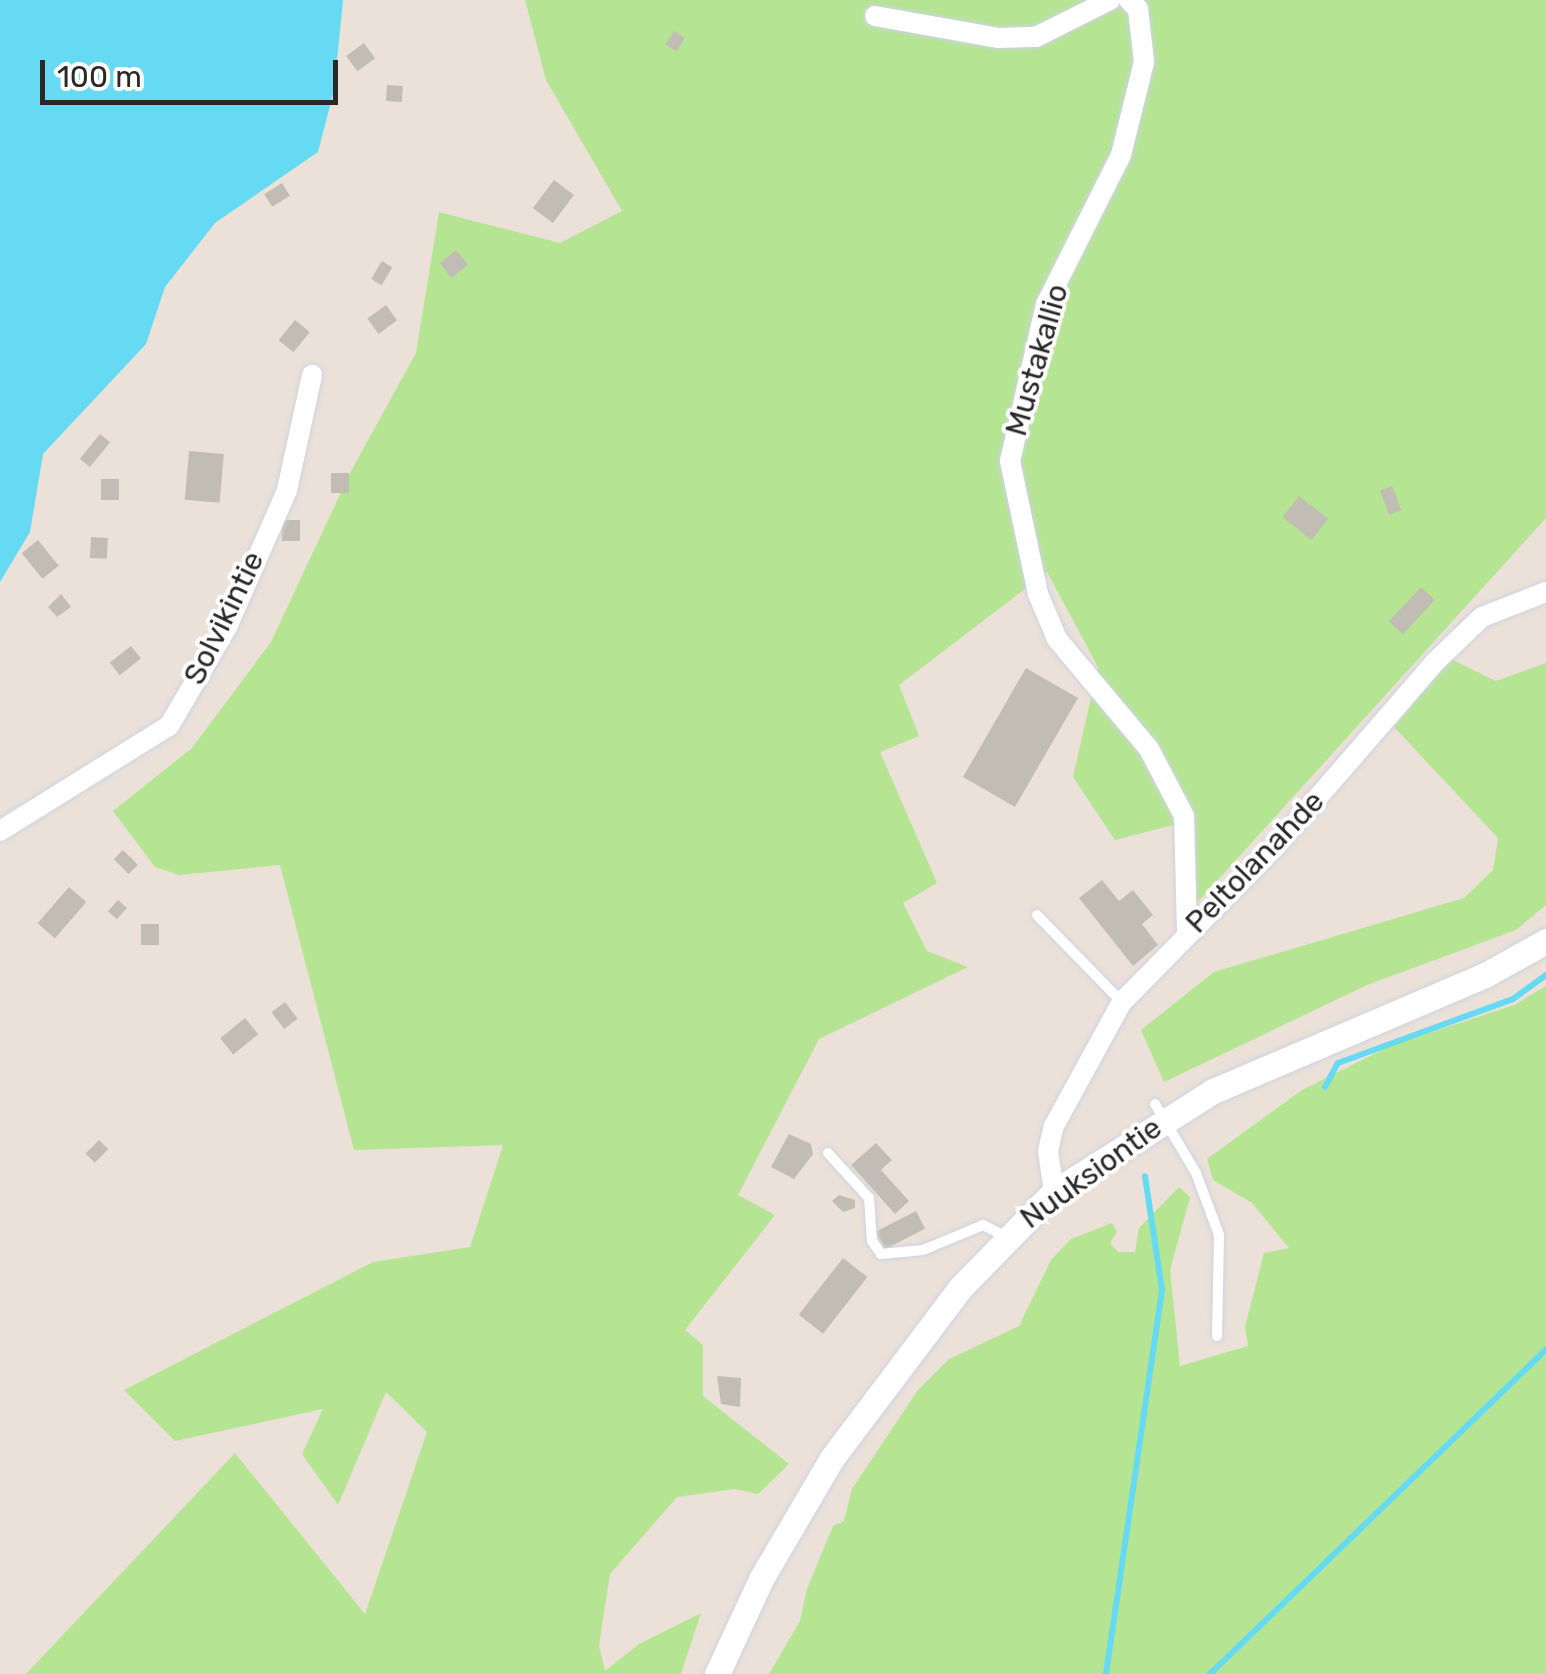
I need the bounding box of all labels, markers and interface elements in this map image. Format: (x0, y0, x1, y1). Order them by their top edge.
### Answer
scale bar (45, 40, 342, 102)
text: 100 m (57, 59, 142, 95)
street label: Mustakallio (998, 280, 1076, 440)
street label: Solvikintie (176, 546, 272, 690)
street label: Peltolanahde (1178, 783, 1332, 941)
street label: Nuuksiontie (1013, 1110, 1169, 1236)

